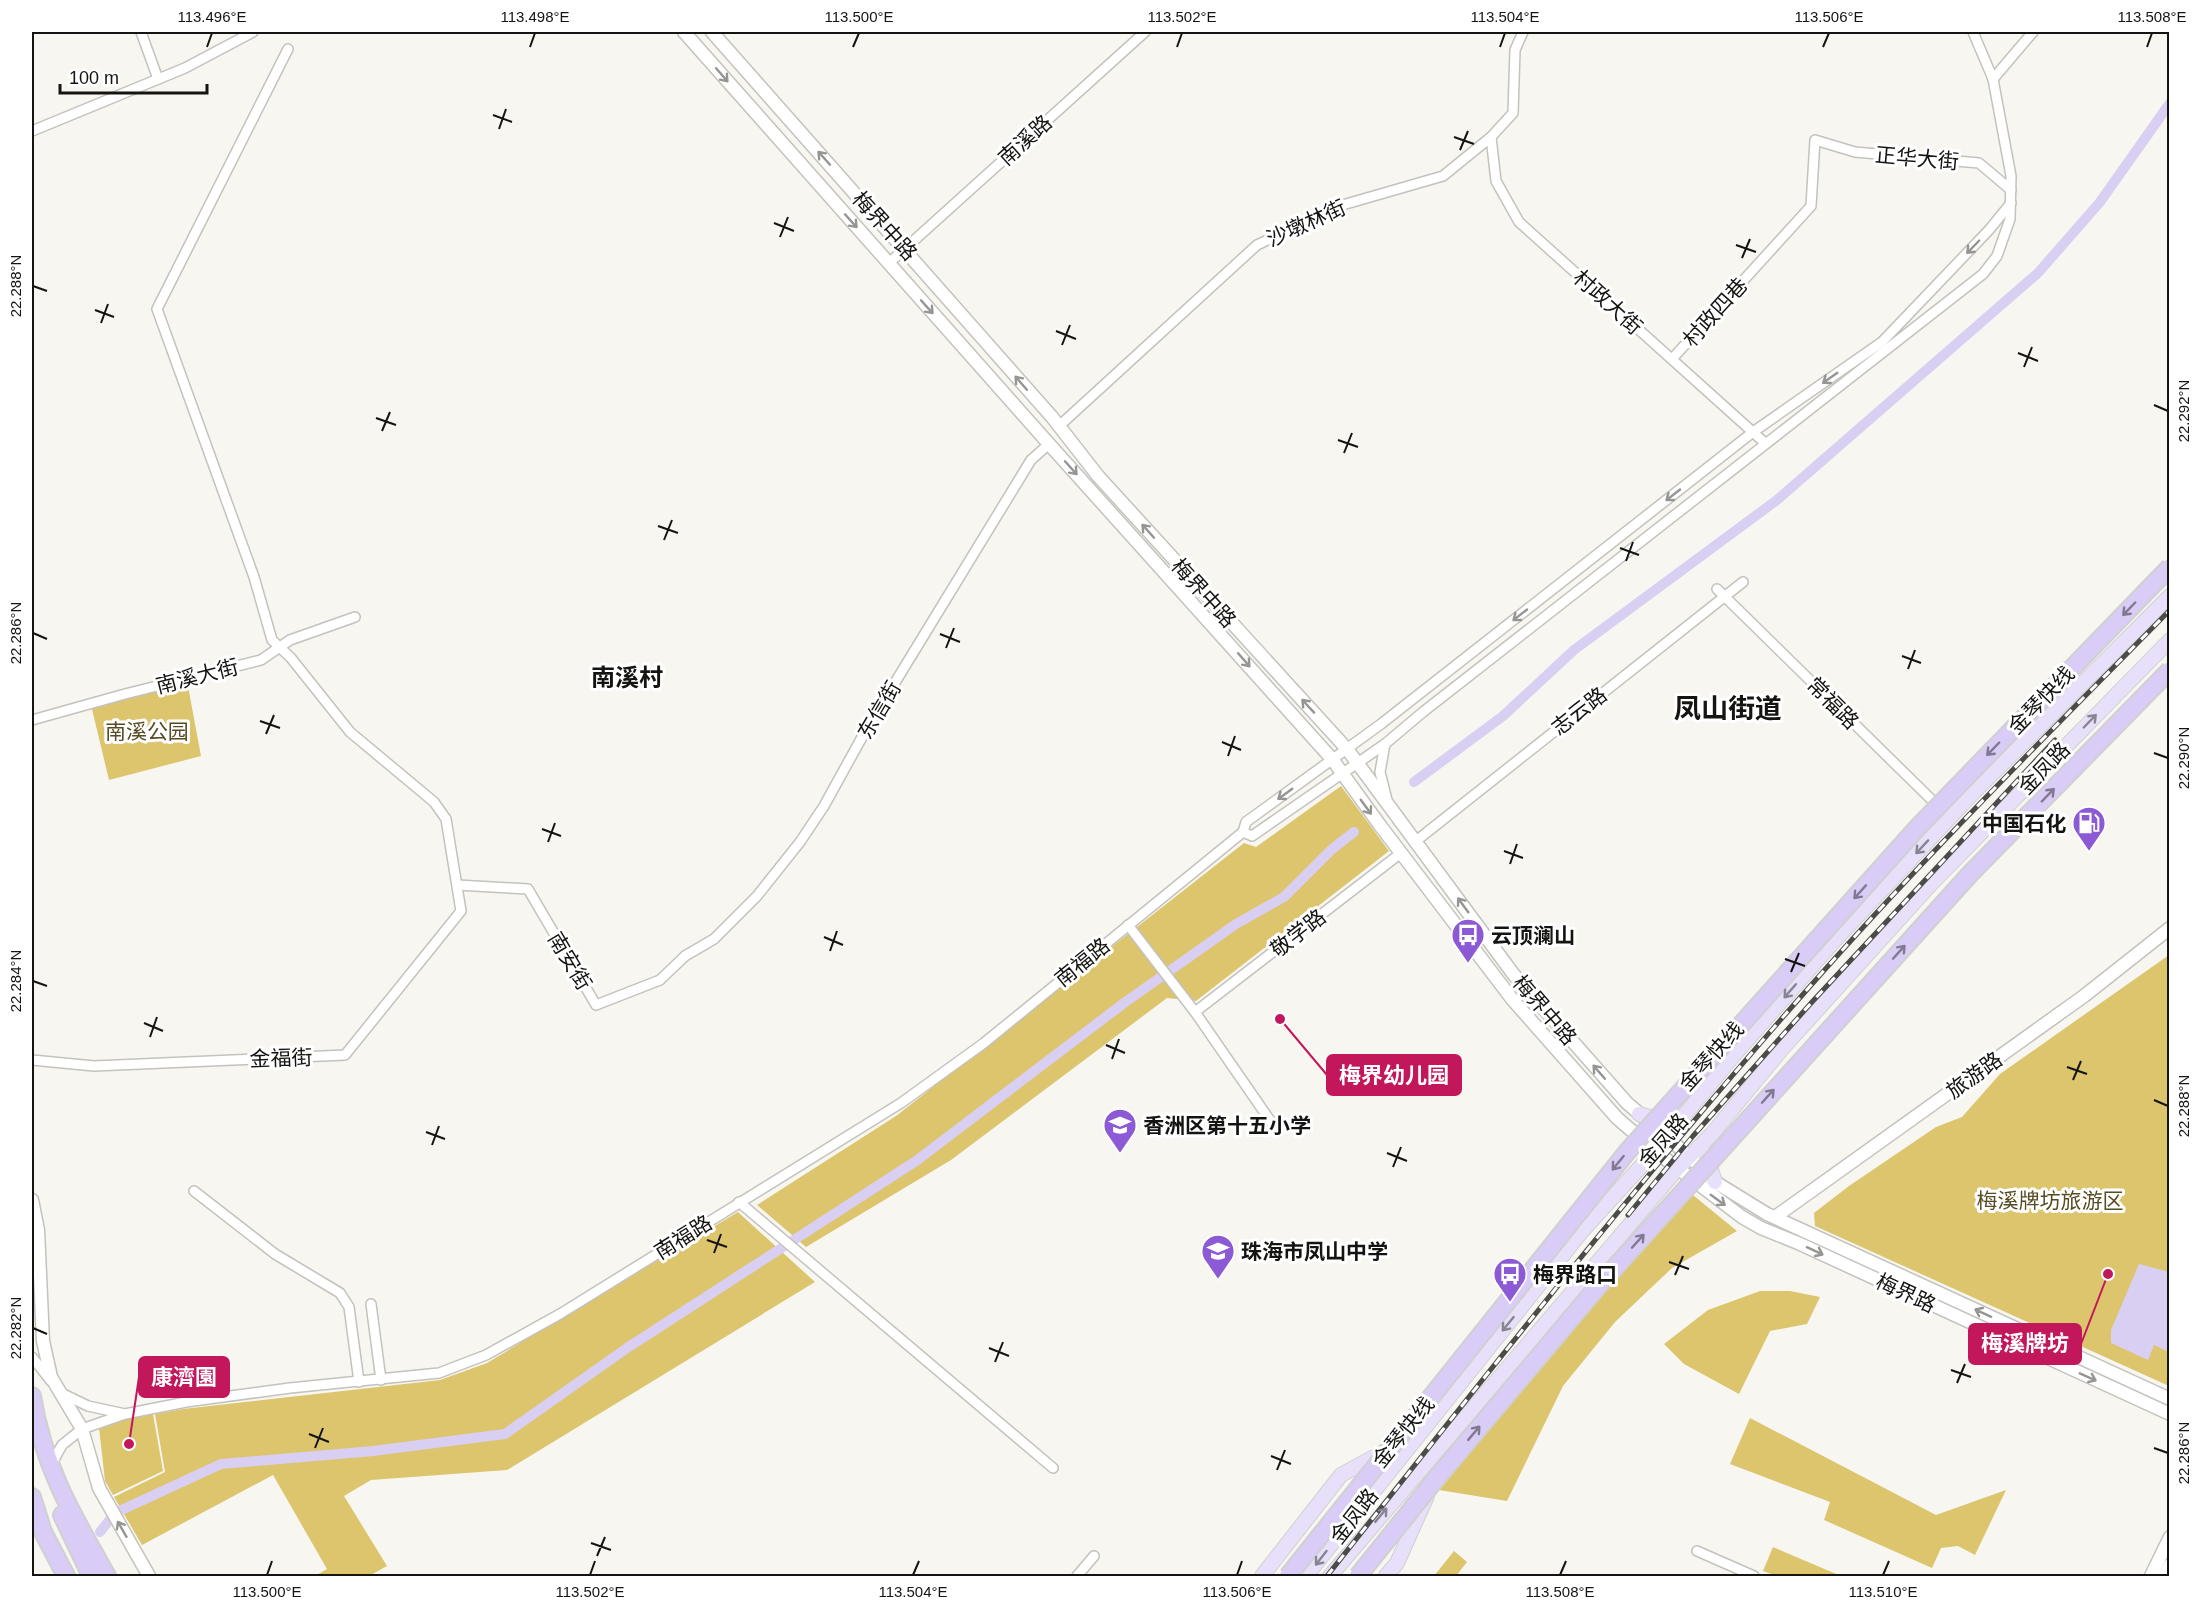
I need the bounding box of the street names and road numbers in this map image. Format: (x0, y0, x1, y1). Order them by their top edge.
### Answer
street label: 南溪路 (994, 110, 1056, 170)
street label: 正华大街 (1874, 143, 1960, 173)
street label: 梅界中路 (848, 187, 922, 265)
street label: 沙墩林街 (1263, 195, 1349, 251)
street label: 村政大街 (1569, 265, 1647, 339)
street label: 村政四巷 (1678, 273, 1752, 351)
street label: 梅界中路 (1167, 554, 1241, 632)
street label: 南溪大街 (153, 655, 241, 697)
street label: 金琴快线 (2004, 662, 2078, 738)
street label: 常福路 (1803, 673, 1863, 733)
street label: 东信街 (853, 677, 905, 743)
street label: 志云路 (1547, 683, 1611, 739)
street label: 金凤路 (2014, 737, 2074, 799)
street label: 敬学路 (1266, 905, 1330, 961)
street label: 南安街 (544, 928, 596, 994)
street label: 南福路 (1050, 933, 1114, 991)
street label: 梅界中路 (1509, 971, 1581, 1049)
street label: 金琴快线 (1674, 1017, 1748, 1095)
street label: 金福街 (249, 1045, 313, 1071)
street label: 旅游路 (1942, 1047, 2006, 1103)
street label: 金凤路 (1634, 1109, 1692, 1171)
street label: 南福路 (650, 1211, 716, 1263)
street label: 梅界路 (1873, 1269, 1939, 1317)
street label: 金琴快线 (1368, 1392, 1438, 1472)
street label: 金凤路 (1326, 1484, 1382, 1548)

